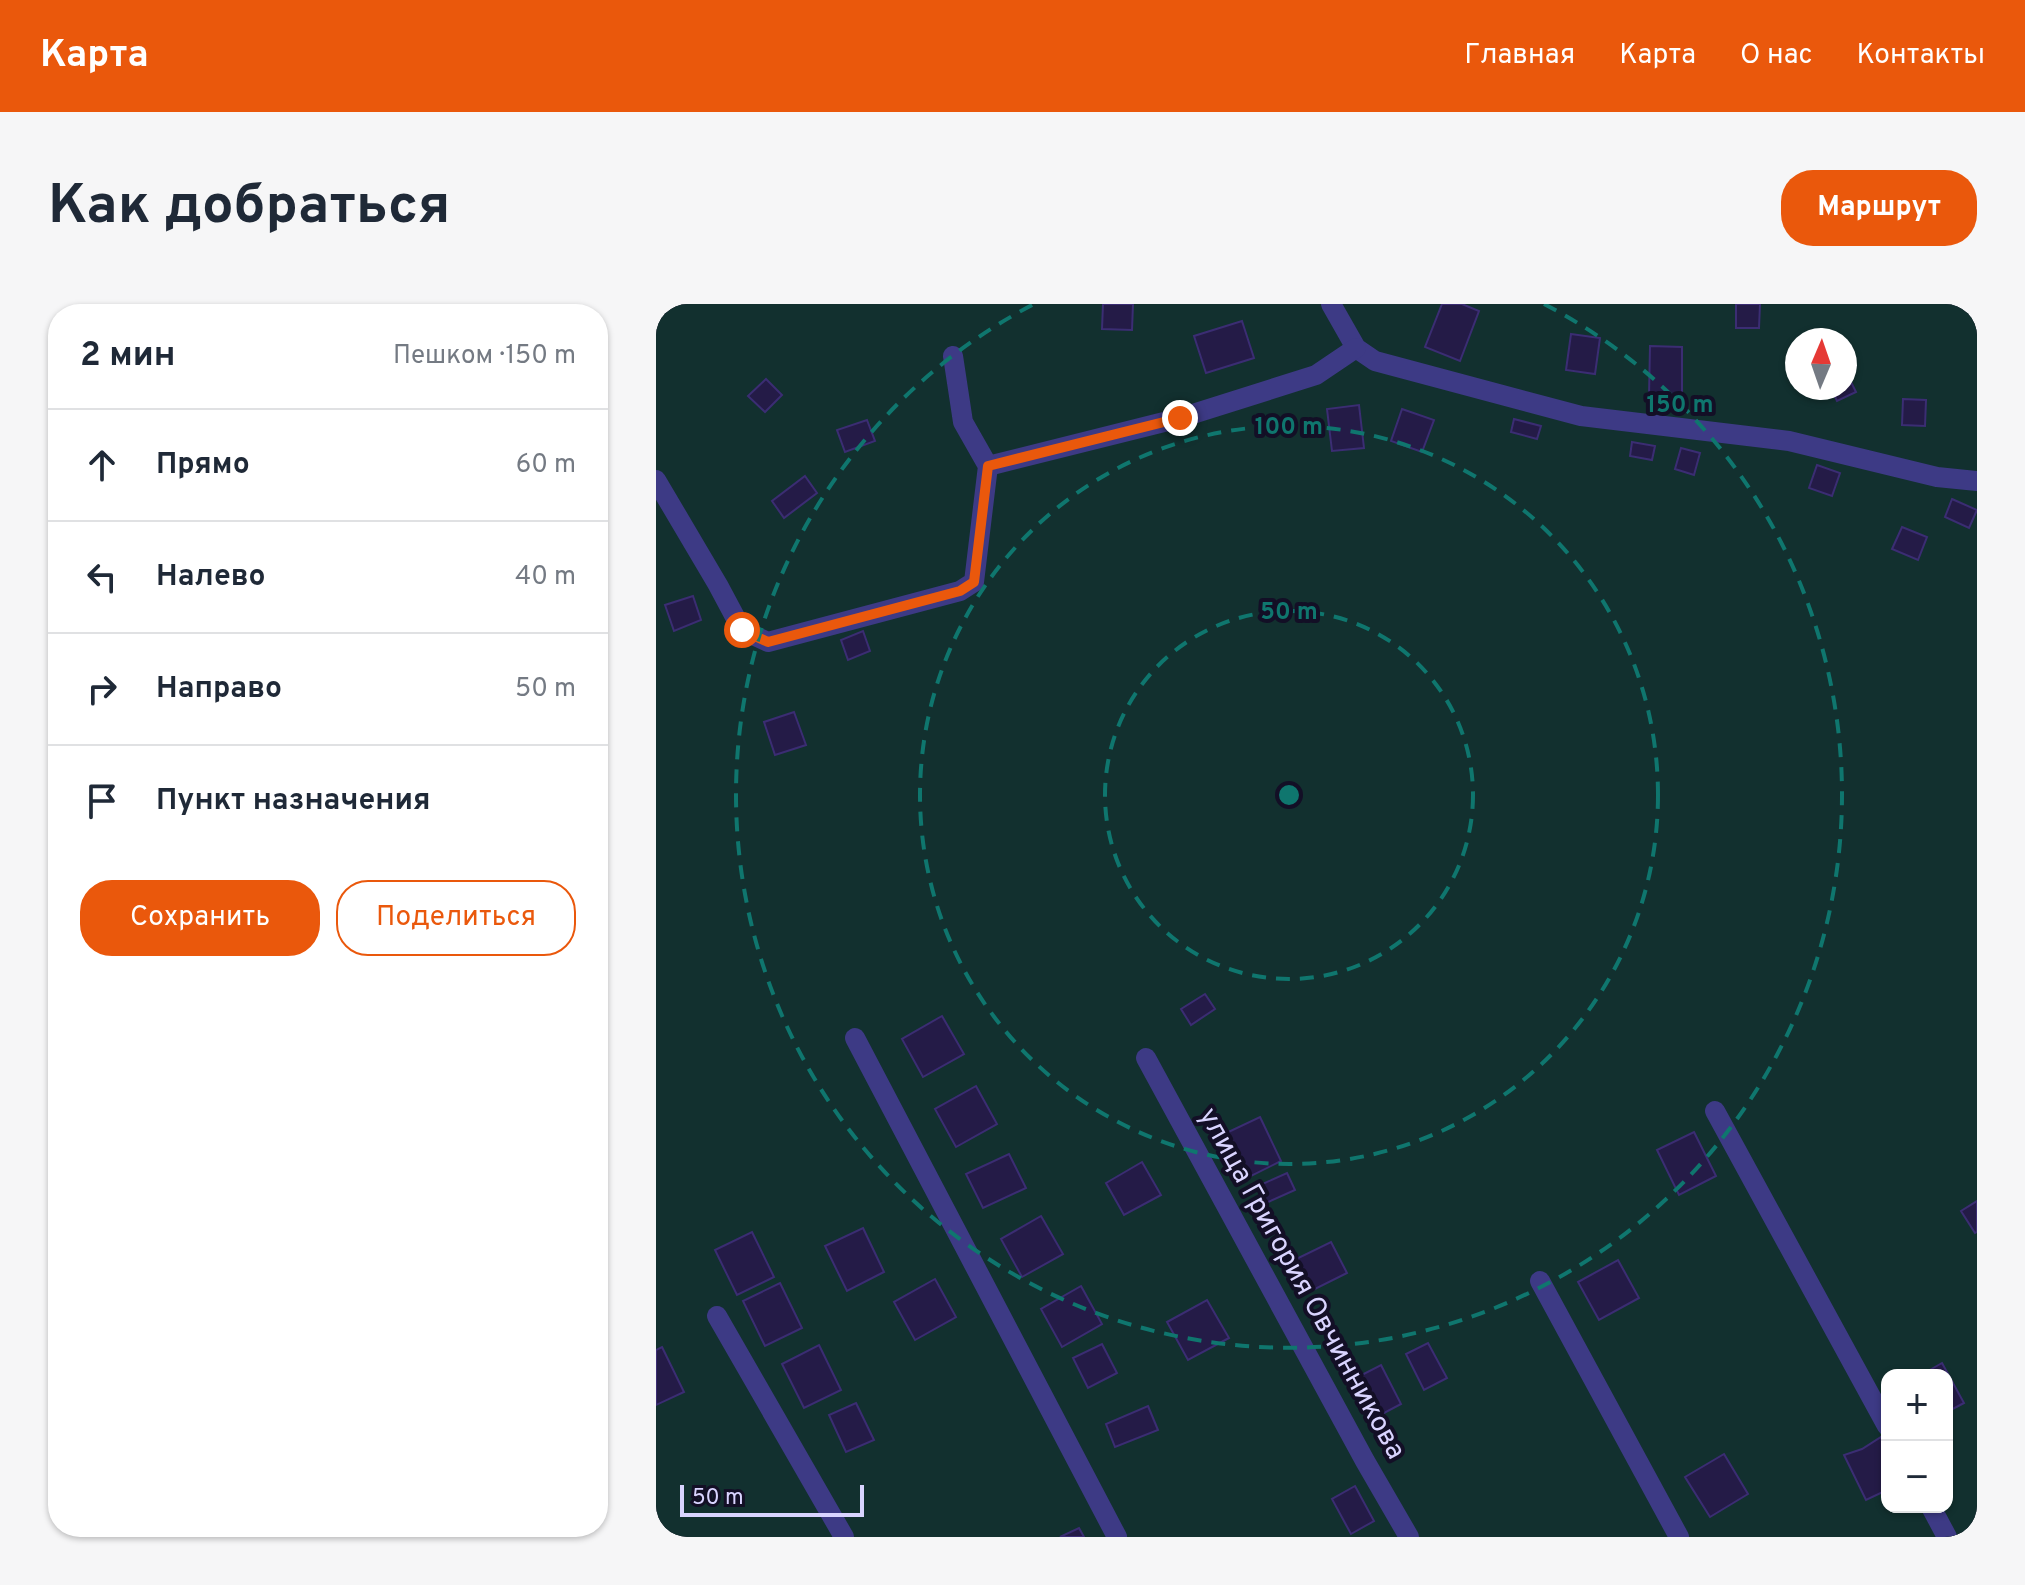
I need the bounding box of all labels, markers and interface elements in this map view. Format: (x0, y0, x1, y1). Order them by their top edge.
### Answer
text: Карта (40, 32, 149, 81)
text: Главная (1464, 38, 1575, 74)
text: Карта (1619, 38, 1696, 74)
text: О нас (1740, 38, 1813, 74)
text: Контакты (1857, 38, 1985, 74)
button: Маршрут (1781, 170, 1977, 246)
text: Как добраться (48, 173, 450, 243)
north arrow (1785, 328, 1857, 400)
text: 2 мин (80, 335, 176, 378)
text: Пешком · 150 m (393, 340, 576, 373)
text: 150 m (1646, 391, 1714, 421)
route end (1162, 400, 1198, 436)
text: 100 m (1255, 413, 1323, 443)
icon: ahead (80, 443, 124, 487)
text: Прямо (156, 447, 250, 484)
text: 60 m (516, 449, 576, 482)
icon: left (80, 555, 124, 599)
text: Налево (156, 559, 265, 596)
text: 40 m (515, 561, 576, 594)
text: 50 m (1260, 598, 1318, 628)
route start (724, 612, 760, 648)
icon: right (80, 667, 124, 711)
text: Направо (156, 671, 282, 708)
text: 50 m (515, 673, 576, 706)
icon: arrive (80, 779, 124, 823)
centre of rings (1275, 781, 1303, 809)
text: Пункт назначения (156, 783, 430, 820)
button: Сохранить (80, 880, 320, 956)
button: Поделиться (336, 880, 576, 956)
street label: улица Григория Овчинникова (1189, 1102, 1413, 1466)
map controls (1881, 1369, 1953, 1513)
button: + (1881, 1369, 1953, 1441)
button: − (1881, 1441, 1953, 1513)
scale bar (680, 1481, 864, 1517)
text: 50 m (692, 1485, 744, 1512)

